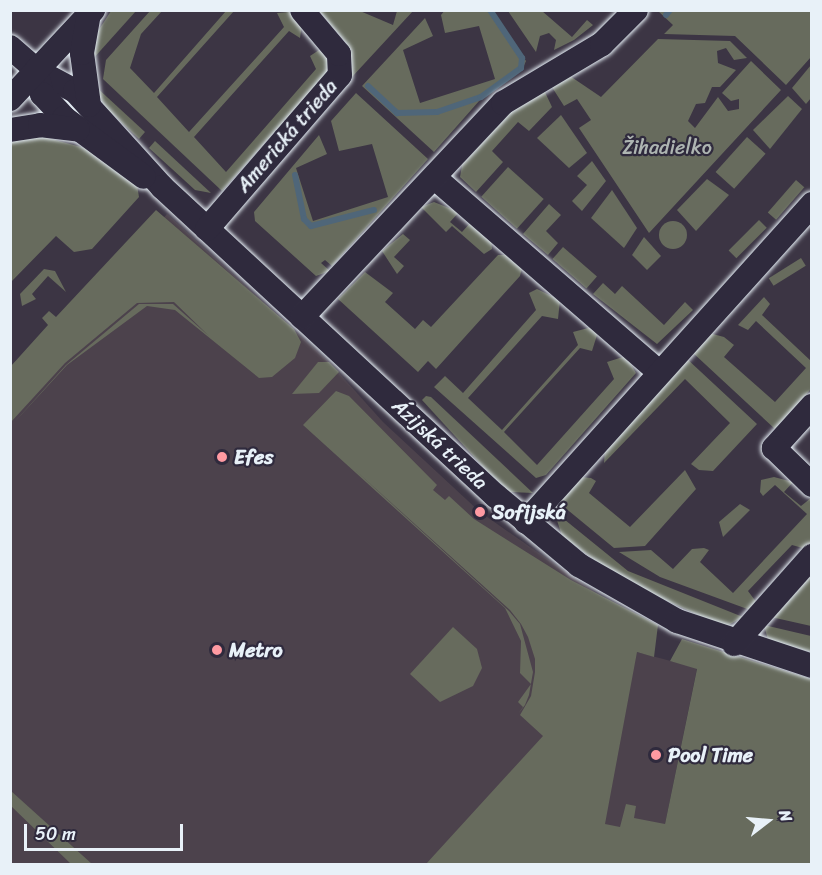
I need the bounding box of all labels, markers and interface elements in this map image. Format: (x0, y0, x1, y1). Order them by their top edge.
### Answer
street label: Americká trieda (231, 75, 343, 197)
park label: Žihadielko (622, 135, 712, 159)
street label: Ázijská trieda (387, 394, 493, 494)
place label: Efes (234, 445, 273, 469)
marker: Efes (215, 450, 229, 464)
place label: Sofijská (492, 500, 566, 524)
marker: Sofijská (473, 505, 487, 519)
place label: Metro (229, 638, 283, 662)
marker: Metro (210, 643, 224, 657)
place label: Pool Time (668, 743, 754, 767)
marker: Pool Time (649, 748, 663, 762)
north arrow (738, 791, 798, 851)
text: N (770, 807, 801, 825)
scale bar (27, 812, 186, 850)
text: 50 m (35, 818, 76, 850)

